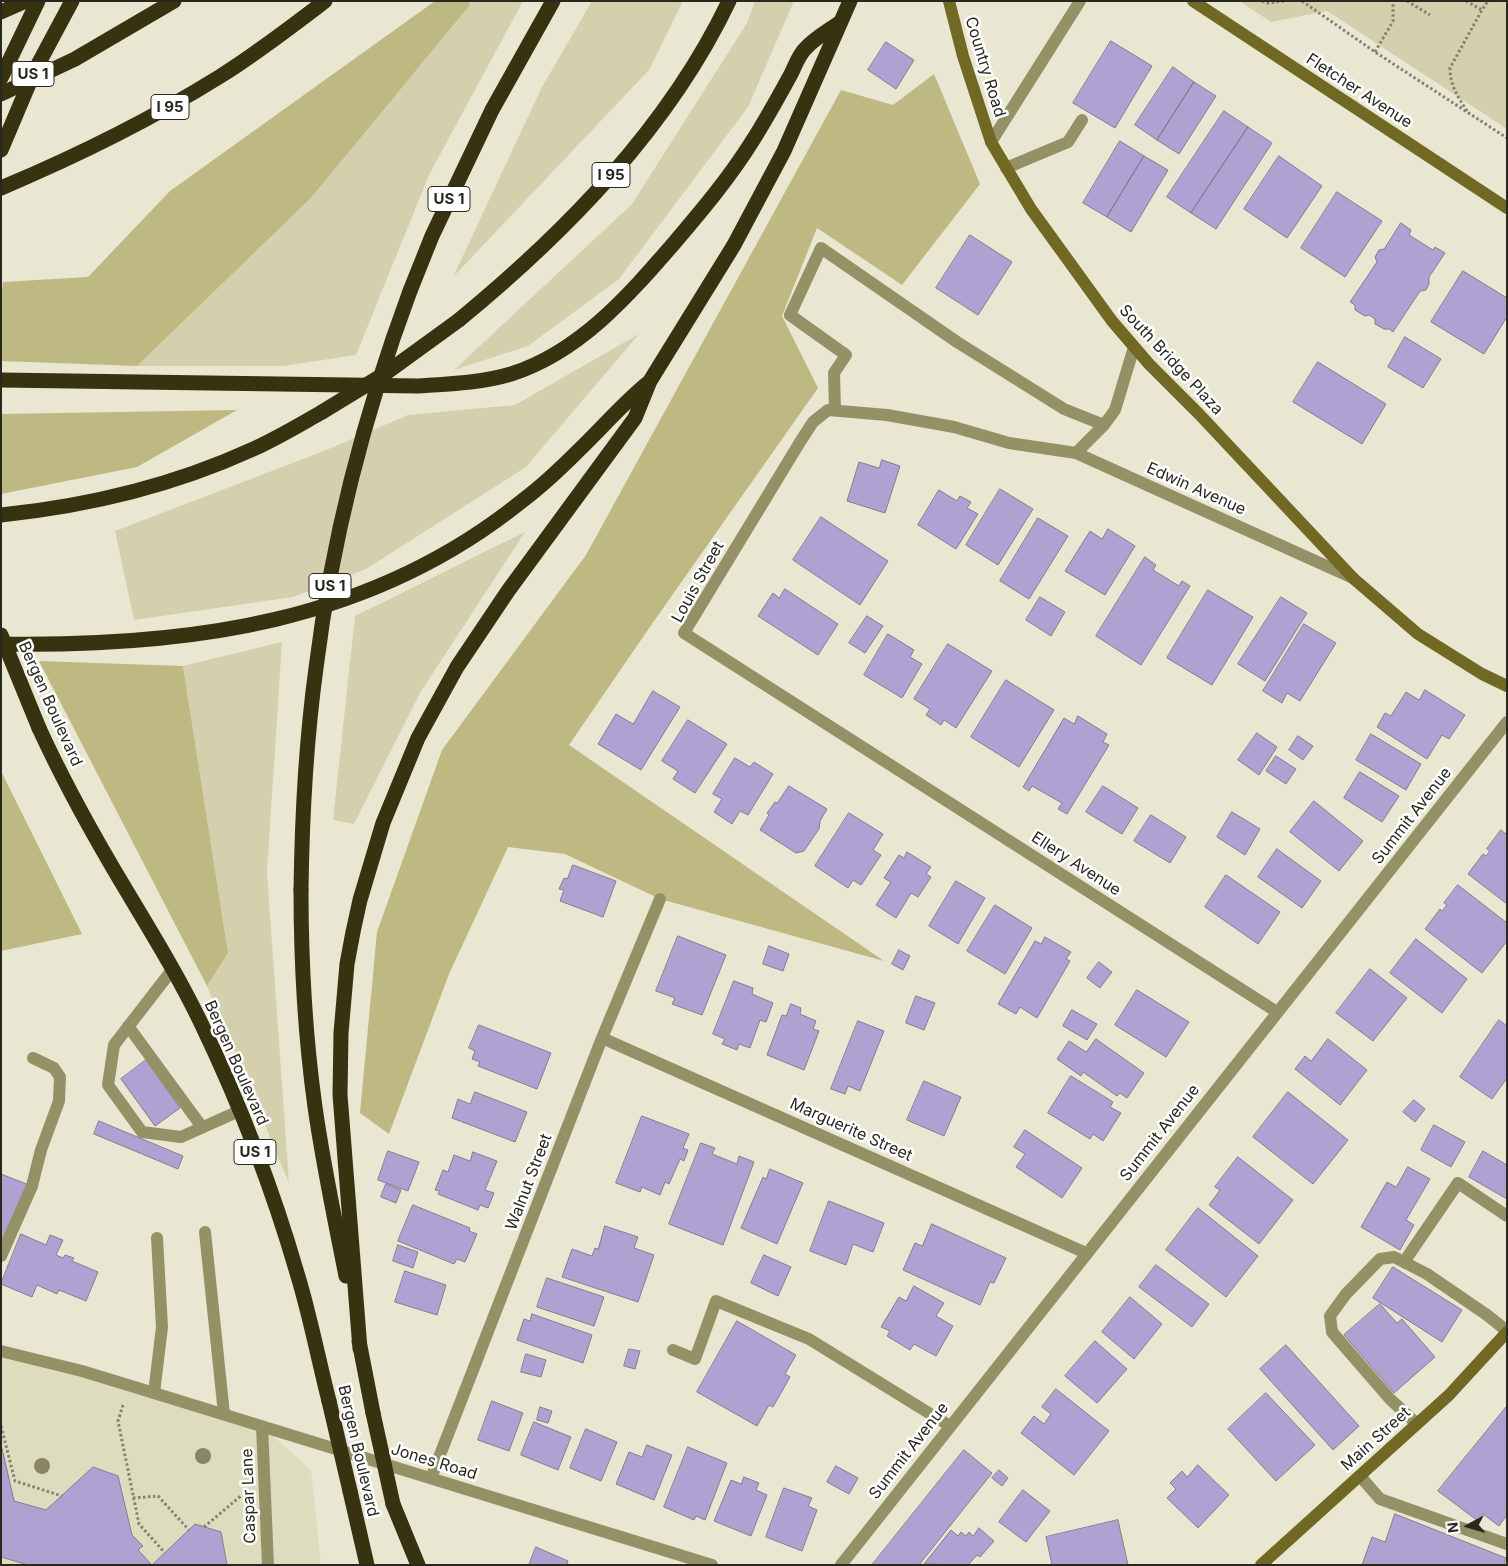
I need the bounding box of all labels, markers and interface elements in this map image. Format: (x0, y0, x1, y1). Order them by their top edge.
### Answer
street label: Country Road (961, 15, 1009, 119)
street label: Fletcher Avenue (1302, 50, 1416, 132)
road number: US 1 (12, 62, 54, 86)
road number: I 95 (151, 94, 189, 120)
road number: I 95 (592, 162, 630, 188)
road number: US 1 (428, 186, 470, 212)
street label: South Bridge Plaza (1115, 301, 1227, 419)
street label: Edwin Avenue (1143, 459, 1249, 519)
street label: Louis Street (668, 538, 728, 626)
road number: US 1 (309, 574, 351, 598)
street label: Bergen Boulevard (14, 639, 86, 769)
street label: Summit Avenue (1368, 764, 1456, 868)
street label: Ellery Avenue (1028, 828, 1124, 900)
street label: Bergen Boulevard (200, 998, 272, 1128)
street label: Summit Avenue (1116, 1081, 1204, 1185)
street label: Marguerite Street (787, 1094, 915, 1166)
street label: Walnut Street (502, 1131, 556, 1233)
road number: US 1 (234, 1140, 276, 1164)
street label: Bergen Boulevard (334, 1383, 382, 1519)
street label: Summit Avenue (865, 1399, 953, 1503)
street label: Main Street (1337, 1403, 1415, 1475)
street label: Jones Road (389, 1440, 479, 1484)
street label: Caspar Lane (238, 1448, 260, 1544)
north arrow (1443, 1501, 1493, 1551)
text: N (1444, 1521, 1462, 1534)

